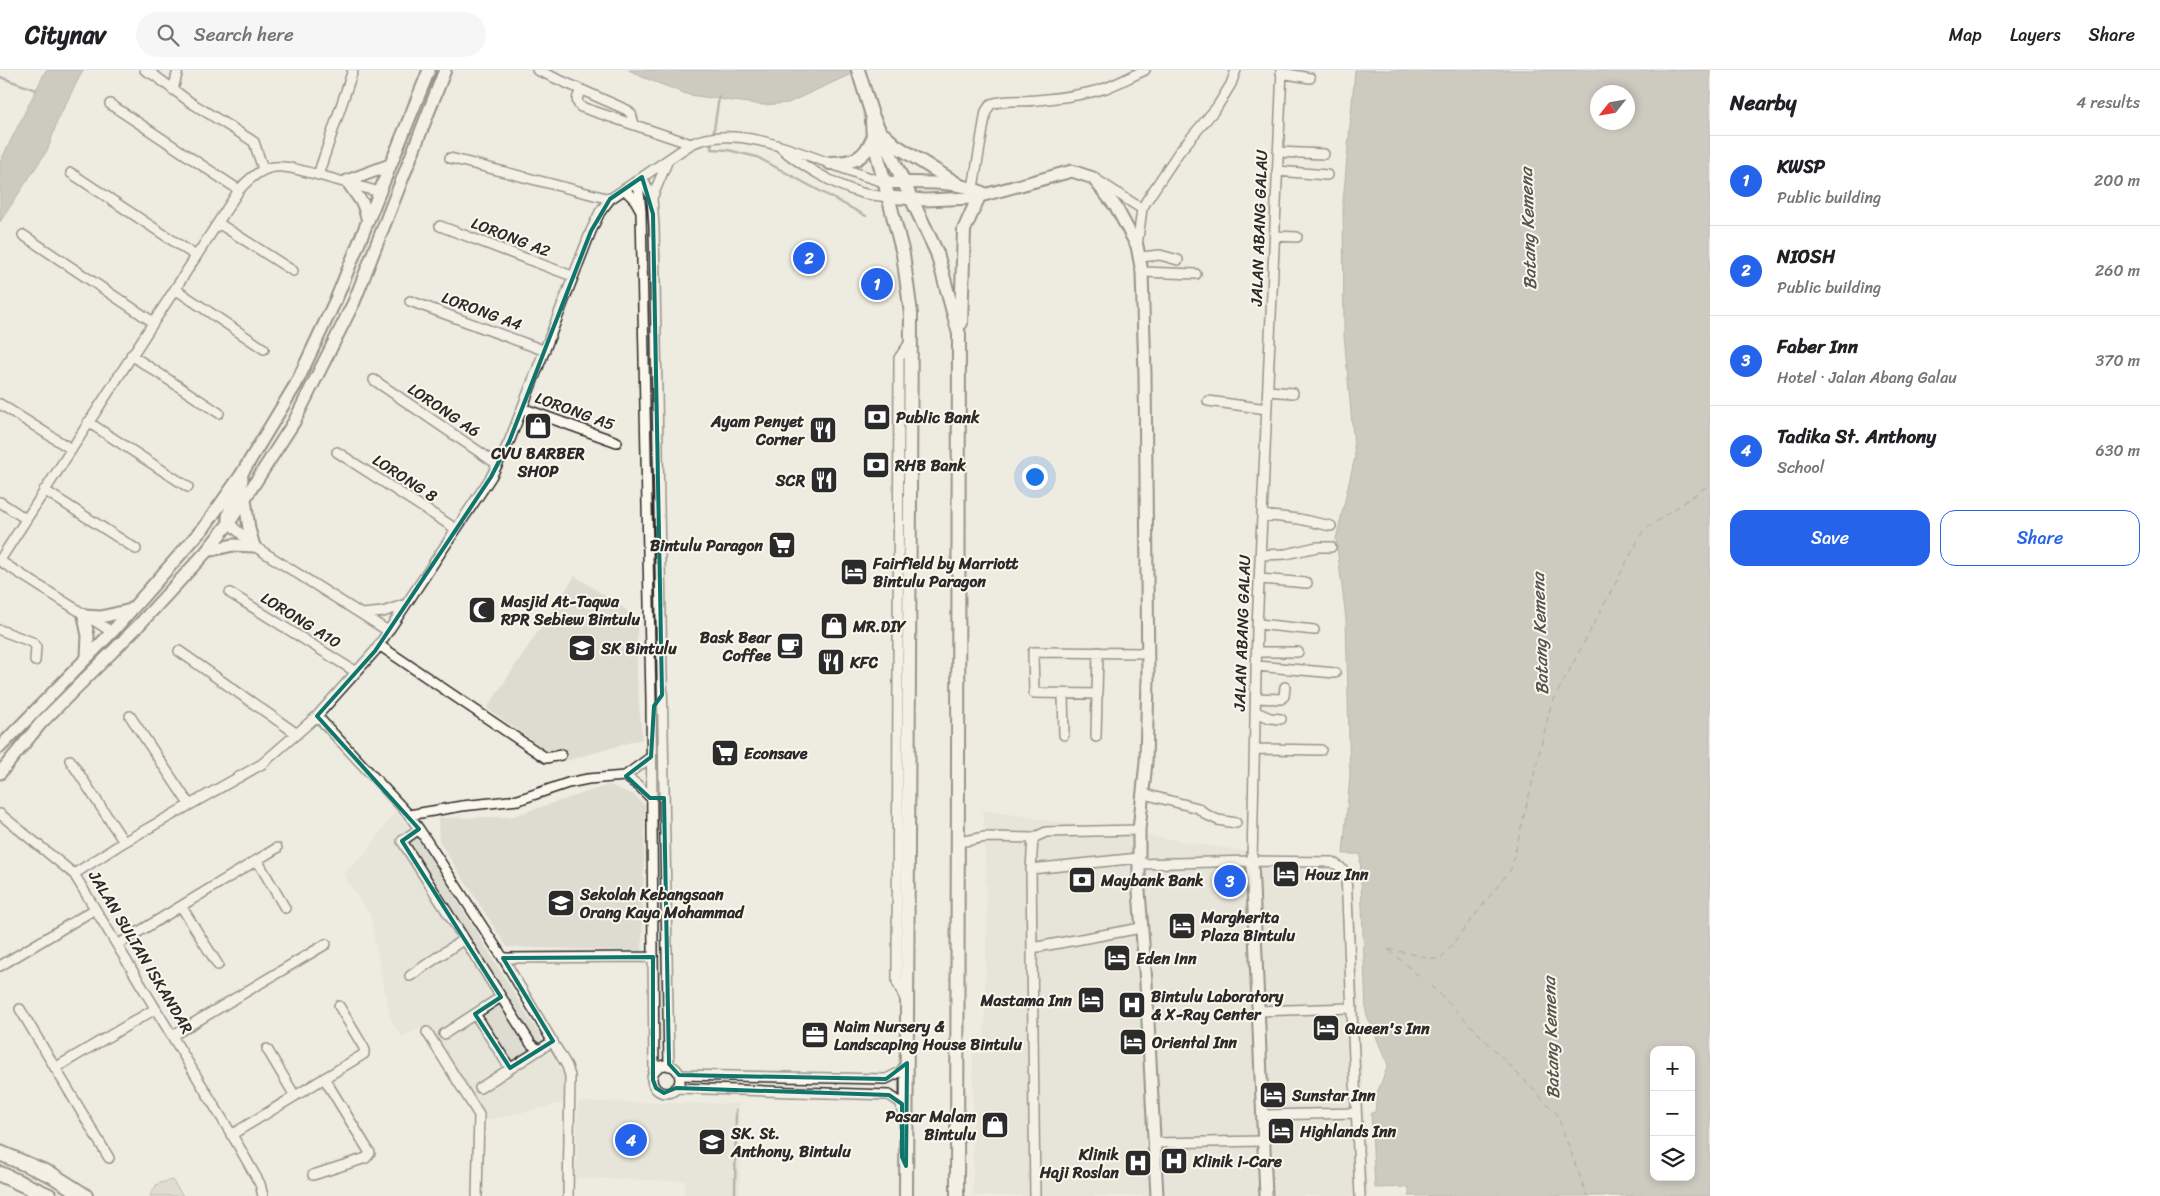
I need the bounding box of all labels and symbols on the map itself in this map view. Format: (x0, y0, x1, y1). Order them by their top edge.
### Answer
north arrow (1590, 85, 1635, 130)
street label: JALAN ABANG GALAU (1242, 149, 1276, 308)
water label: Batang Kemena (1510, 165, 1546, 291)
street label: LORONG A2 (467, 209, 555, 265)
pin: 2 (793, 239, 825, 277)
pin: 1 (861, 265, 893, 303)
street label: LORONG A4 (438, 283, 526, 339)
street label: LORONG A6 (402, 375, 486, 445)
street label: LORONG A5 (531, 383, 619, 439)
bank icon: Public Bank (862, 402, 892, 432)
place label: Public Bank (896, 403, 980, 432)
place label: Ayam Penyet Corner (710, 407, 805, 454)
shop icon: CVU BARBER SHOP (523, 411, 553, 441)
restaurant icon: Ayam Penyet Corner (808, 415, 838, 445)
place label: CVU BARBER SHOP (490, 439, 585, 486)
street label: LORONG 8 (367, 446, 444, 510)
bank icon: RHB Bank (861, 450, 891, 480)
place label: RHB Bank (894, 451, 966, 480)
your location (1022, 464, 1048, 490)
restaurant icon: SCR (809, 465, 839, 495)
place label: SCR (774, 466, 805, 495)
supermarket icon: Bintulu Paragon (767, 530, 797, 560)
place label: Bintulu Paragon (650, 531, 763, 560)
place label: Fairfield by Marriott Bintulu Paragon (872, 549, 1019, 596)
street label: JALAN ABANG GALAU (1225, 554, 1259, 713)
hotel icon: Fairfield by Marriott Bintulu Paragon (839, 557, 869, 587)
water label: Batang Kemena (1522, 570, 1558, 696)
street label: LORONG A10 (255, 584, 347, 656)
place label: Masjid At-Taqwa RPR Sebiew Bintulu (500, 587, 641, 634)
mosque icon: Masjid At-Taqwa RPR Sebiew Bintulu (467, 595, 497, 625)
shop icon: MR.DIY (819, 611, 849, 641)
place label: MR.DIY (852, 612, 907, 641)
place label: Bask Bear Coffee (700, 623, 772, 670)
cafe icon: Bask Bear Coffee (775, 631, 805, 661)
school or university icon: SK Bintulu (567, 633, 597, 663)
place label: SK Bintulu (600, 634, 677, 663)
restaurant icon: KFC (816, 647, 846, 677)
place label: KFC (849, 648, 878, 677)
supermarket icon: Econsave (710, 738, 740, 768)
place label: Econsave (744, 739, 808, 768)
hotel icon: Houz Inn (1271, 859, 1301, 889)
place label: Houz Inn (1304, 860, 1369, 889)
pin: 3 (1214, 862, 1246, 900)
street label: JALAN SULTAN ISKANDAR (80, 864, 202, 1040)
bank icon: Maybank Bank (1067, 865, 1097, 895)
place label: Maybank Bank (1100, 866, 1204, 895)
place label: Sekolah Kebangsaan Orang Kaya Mohammad (579, 880, 745, 927)
school or university icon: Sekolah Kebangsaan Orang Kaya Mohammad (546, 888, 576, 918)
place label: Margherita Plaza Bintulu (1200, 903, 1296, 950)
hotel icon: Margherita Plaza Bintulu (1167, 911, 1197, 941)
hotel icon: Eden Inn (1102, 943, 1132, 973)
place label: Eden Inn (1136, 944, 1197, 973)
water label: Batang Kemena (1533, 974, 1569, 1100)
place label: Bintulu Laboratory & X-Ray Center (1151, 982, 1284, 1029)
hotel icon: Mastama Inn (1076, 985, 1106, 1015)
place label: Mastama Inn (979, 986, 1072, 1015)
hospital icon: Bintulu Laboratory & X-Ray Center (1117, 990, 1147, 1020)
place label: Naim Nursery & Landscaping House Bintulu (833, 1012, 1023, 1059)
hotel icon: Queen's Inn (1311, 1013, 1341, 1043)
place label: Queen's Inn (1344, 1014, 1430, 1043)
office icon: Naim Nursery & Landscaping House Bintulu (800, 1020, 830, 1050)
hotel icon: Oriental Inn (1118, 1027, 1148, 1057)
place label: Oriental Inn (1151, 1028, 1237, 1057)
hotel icon: Sunstar Inn (1258, 1080, 1288, 1110)
place label: Sunstar Inn (1291, 1081, 1376, 1110)
place label: Pasar Malam Bintulu (886, 1102, 977, 1149)
shop icon: Pasar Malam Bintulu (980, 1110, 1010, 1140)
hotel icon: Highlands Inn (1266, 1116, 1296, 1146)
place label: Highlands Inn (1299, 1117, 1397, 1146)
place label: SK. St. Anthony, Bintulu (730, 1119, 851, 1166)
pin: 4 (615, 1121, 647, 1159)
school or university icon: SK. St. Anthony, Bintulu (697, 1127, 727, 1157)
place label: Klinik Haji Roslan (1039, 1140, 1119, 1187)
hospital icon: Klinik i-Care (1159, 1146, 1189, 1176)
place label: Klinik i-Care (1192, 1147, 1283, 1176)
hospital icon: Klinik Haji Roslan (1123, 1148, 1153, 1178)

